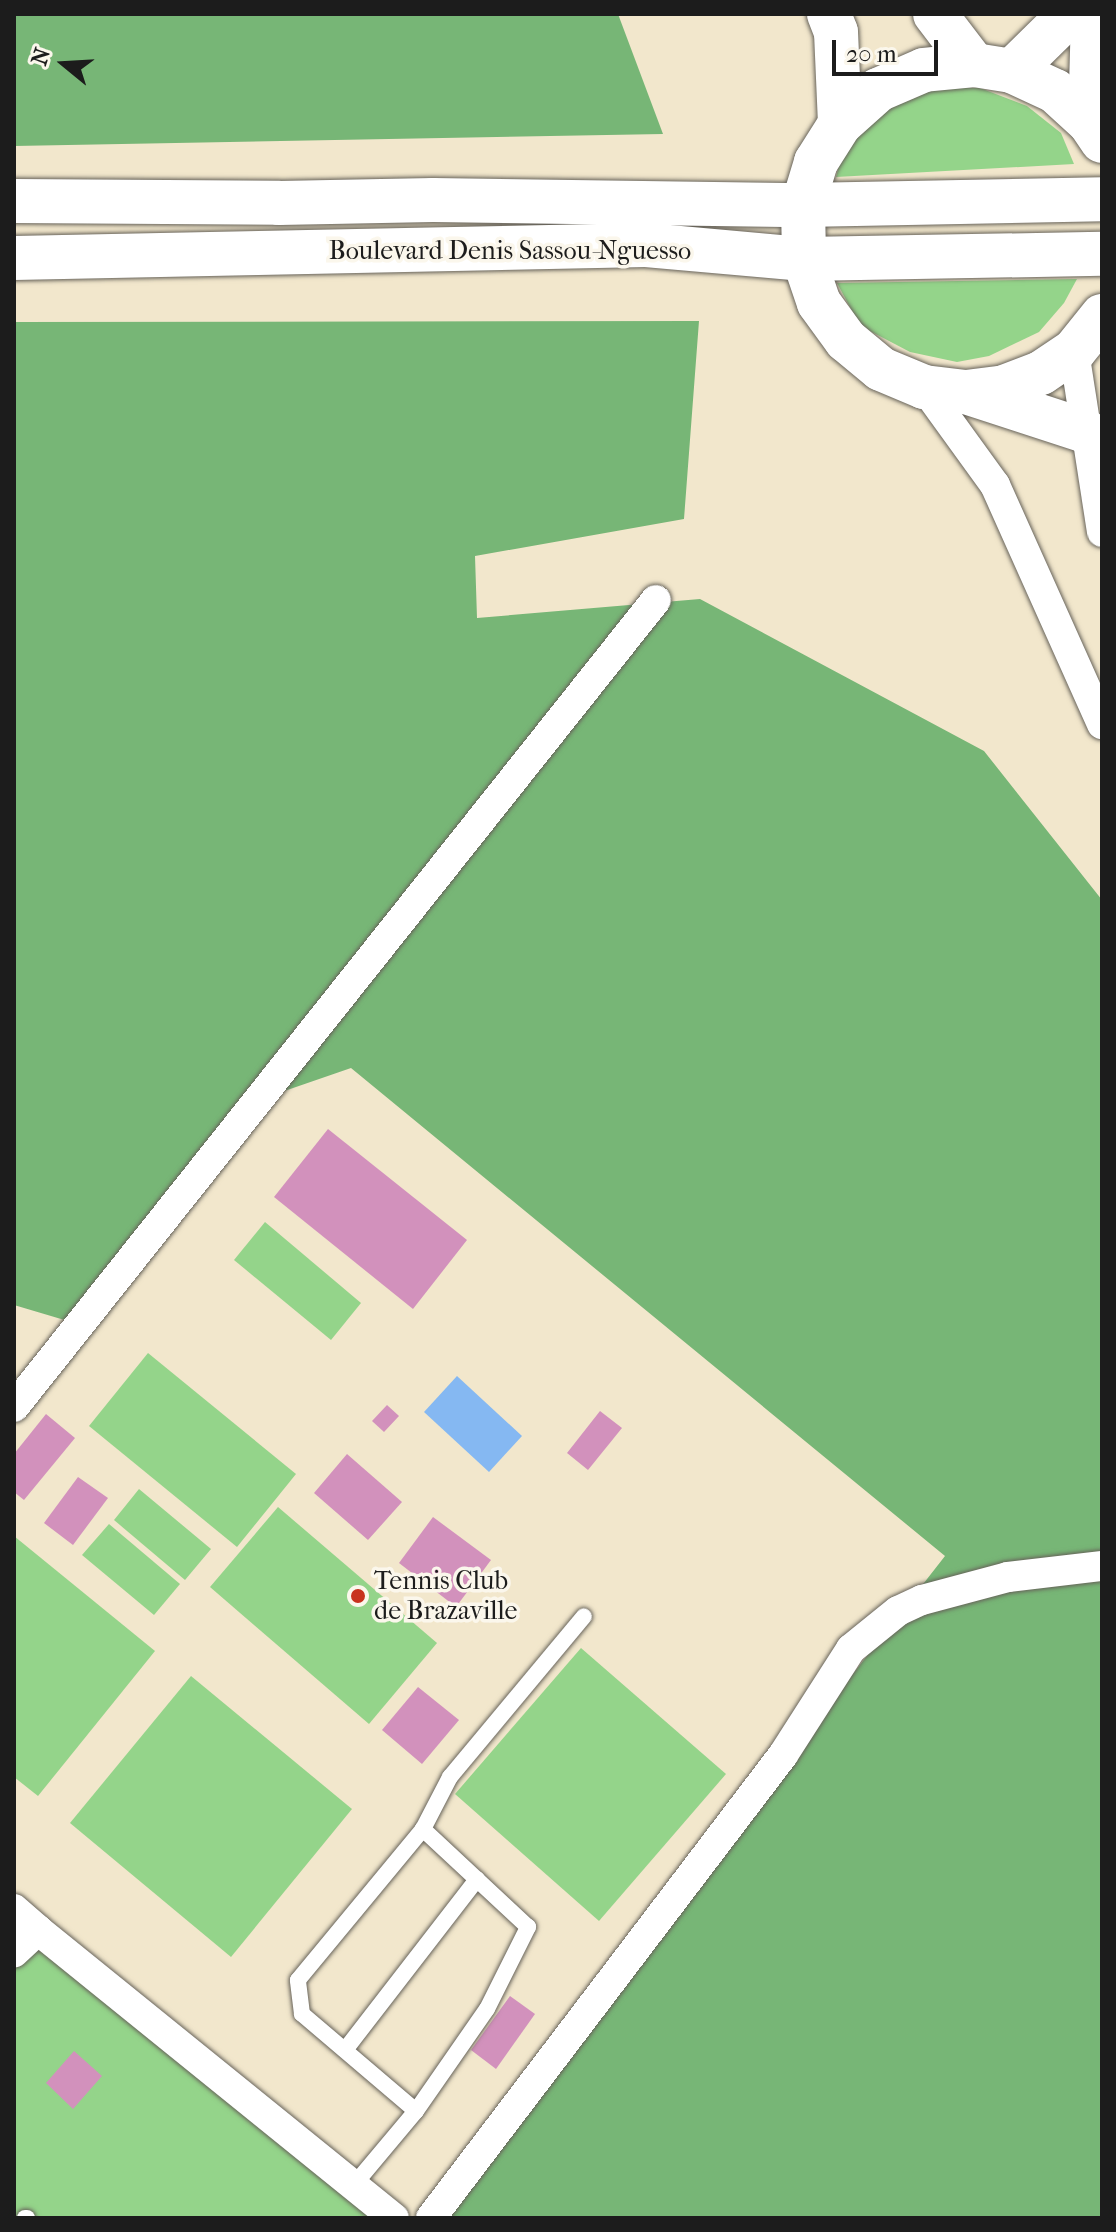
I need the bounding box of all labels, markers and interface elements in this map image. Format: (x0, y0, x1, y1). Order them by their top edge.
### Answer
north arrow (24, 24, 104, 104)
scale bar (836, 24, 942, 74)
text: 20 m (846, 40, 897, 68)
text: N (26, 45, 56, 69)
street label: Boulevard Denis Sassou-Nguesso (329, 235, 691, 267)
place label: Tennis Club de Brazaville (374, 1565, 517, 1626)
marker: Tennis Club de Brazaville (349, 1587, 367, 1605)

